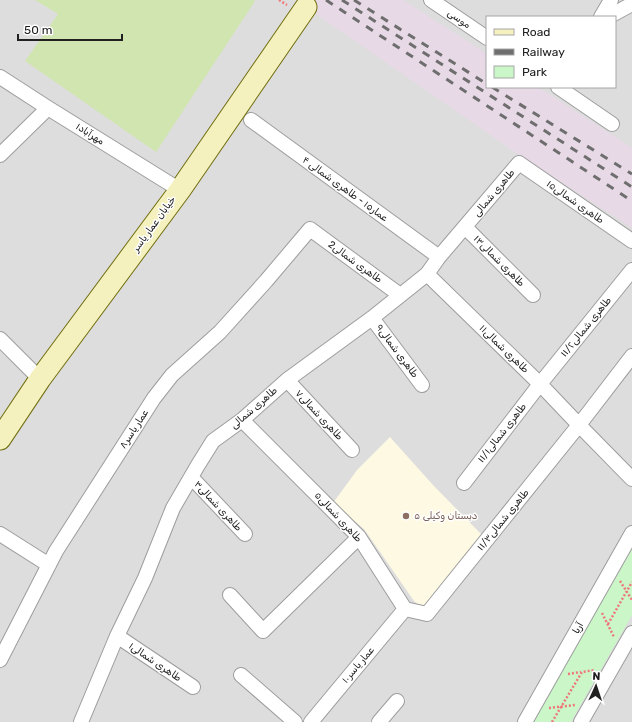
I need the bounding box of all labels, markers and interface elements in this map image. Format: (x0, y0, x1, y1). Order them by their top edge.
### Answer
street label: موسی (445, 7, 473, 32)
scale bar (18, 16, 122, 42)
legend (486, 16, 616, 88)
text: 50 m (24, 23, 52, 37)
text: Road (522, 25, 550, 39)
text: Railway (522, 45, 565, 59)
text: Park (522, 65, 548, 79)
street label: مهرآباد۱ (73, 121, 107, 148)
street label: عمار۱۵ - طاهری شمالی ۴ (300, 154, 391, 224)
street label: طاهری شمالی (471, 167, 517, 219)
street label: طاهری شمالی۱۵ (544, 178, 606, 226)
street label: خیابان عمار یاسر (129, 194, 178, 255)
street label: طاهری شمالی۱۳ (471, 233, 527, 289)
street label: طاهری شمالی2 (326, 238, 384, 286)
street label: طاهری شمالی۱۱/۲ (558, 295, 614, 359)
street label: طاهری شمالی۹ (373, 322, 421, 380)
street label: طاهری شمالی۱۱ (477, 322, 531, 376)
street label: طاهری شمالی (228, 384, 280, 432)
street label: طاهری شمالی۷ (293, 387, 345, 443)
street label: طاهری شمالی۱۱/۱ (475, 401, 529, 465)
street label: عمار یاسر۸ (117, 407, 151, 451)
street label: طاهری شمالی۳ (192, 478, 244, 534)
street label: طاهری شمالی۱۱/۳ (475, 487, 531, 553)
street label: طاهری شمالی۵ (312, 489, 364, 545)
place label: دبستان وکیلی ۵ (414, 510, 478, 522)
marker: دبستان وکیلی ۵ (401, 511, 411, 521)
street label: آریا (570, 620, 586, 636)
street label: طاهری شمالی۱ (126, 640, 184, 684)
street label: عمار یاسر۱۰ (339, 644, 377, 686)
north arrow (576, 666, 616, 706)
text: N (592, 670, 601, 683)

